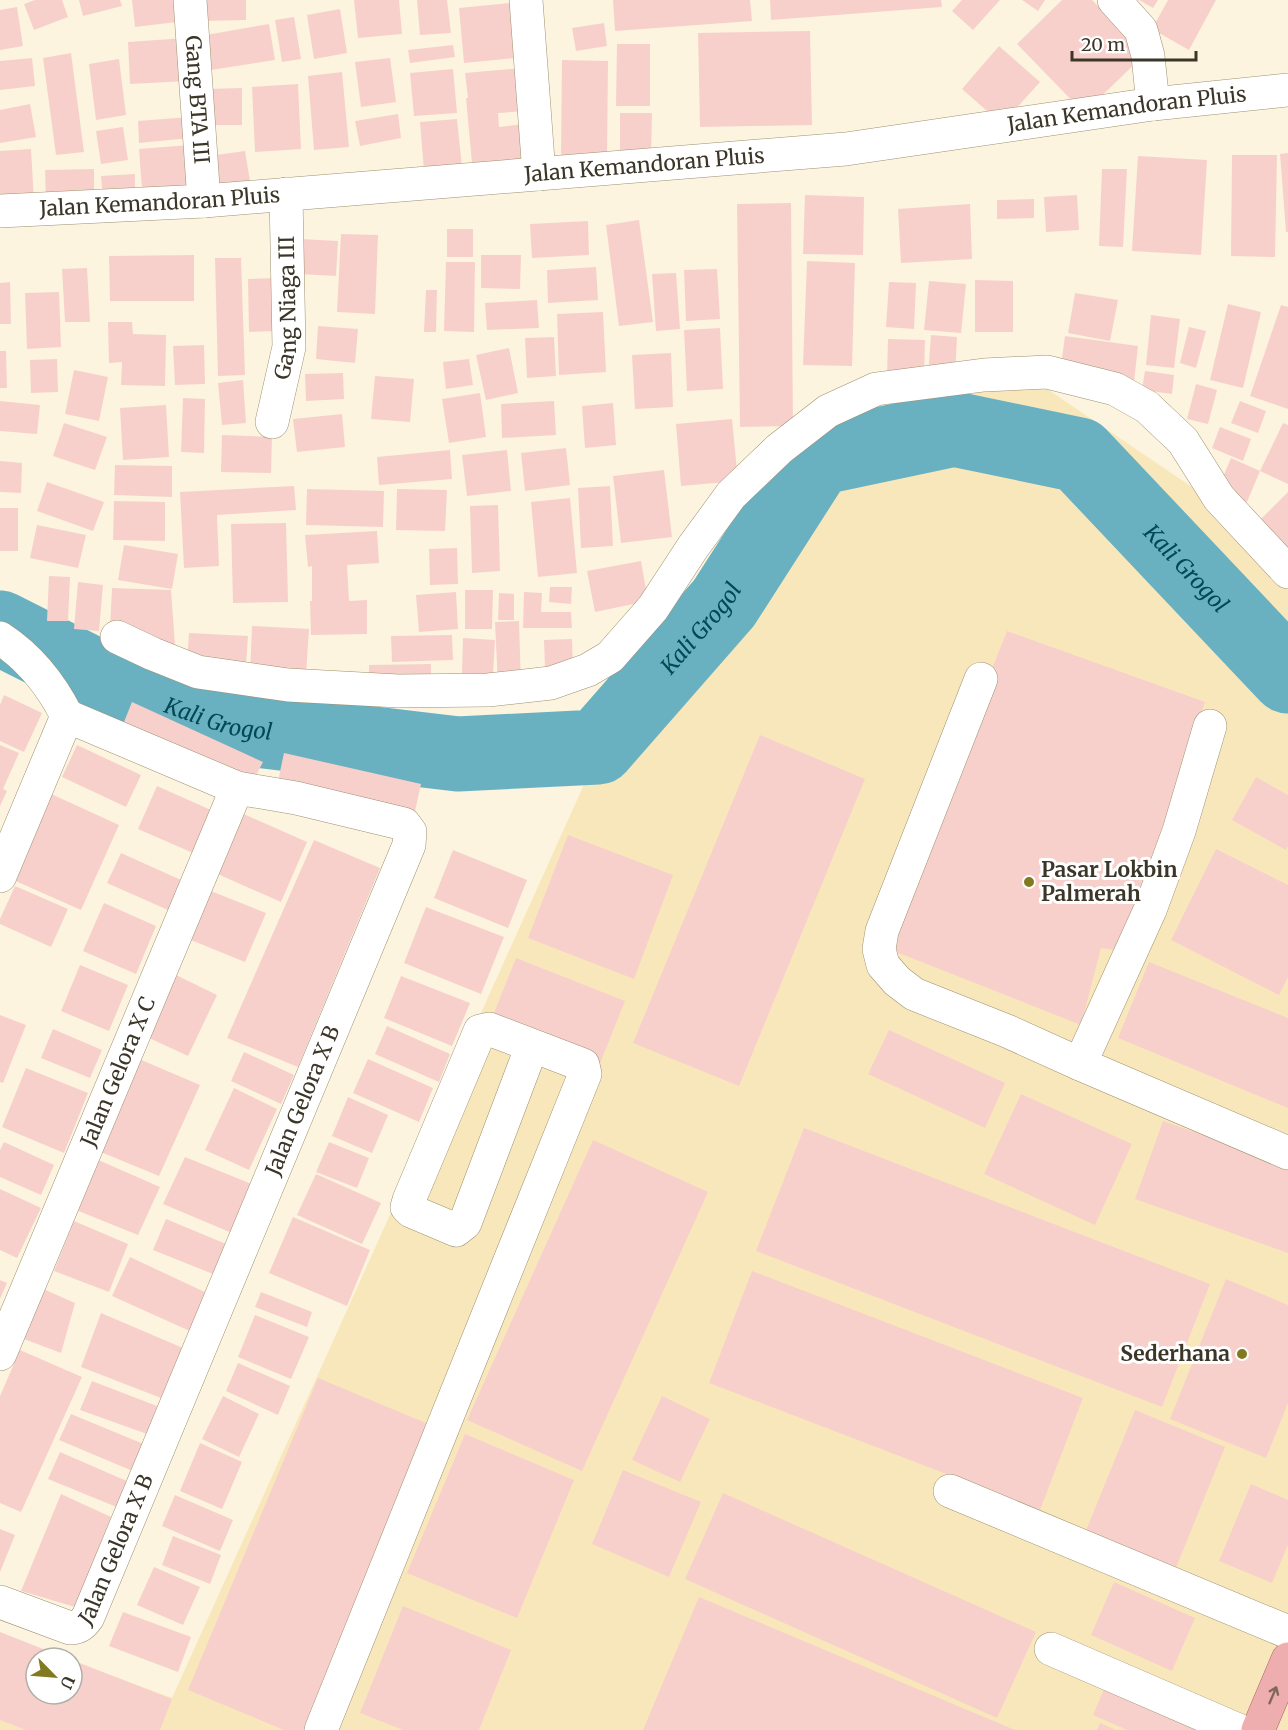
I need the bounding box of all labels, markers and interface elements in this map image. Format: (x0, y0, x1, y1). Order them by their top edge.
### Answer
scale bar (1072, 24, 1196, 62)
text: 20 m (1081, 33, 1125, 56)
street label: Gang BTA III (180, 35, 215, 165)
street label: Jalan Kemandoran Pluis (1004, 80, 1248, 138)
street label: Jalan Kemandoran Pluis (522, 142, 765, 188)
street label: Jalan Kemandoran Pluis (38, 181, 281, 222)
street label: Gang Niaga III (268, 235, 302, 382)
water label: Kali Grogol (1137, 518, 1234, 618)
water label: Kali Grogol (654, 577, 747, 680)
water label: Kali Grogol (160, 691, 274, 746)
place label: Pasar Lokbin Palmerah (1041, 856, 1177, 907)
marker: Pasar Lokbin Palmerah (1022, 875, 1036, 889)
street label: Jalan Gelora X C (74, 993, 161, 1151)
street label: Jalan Gelora X B (259, 1021, 345, 1181)
place label: Sederhana (1120, 1340, 1230, 1367)
marker: Sederhana (1235, 1347, 1249, 1361)
street label: Jalan Gelora X B (72, 1470, 159, 1631)
north arrow (24, 1646, 84, 1706)
text: U (56, 1673, 79, 1692)
one-way arrow (1268, 1686, 1279, 1704)

